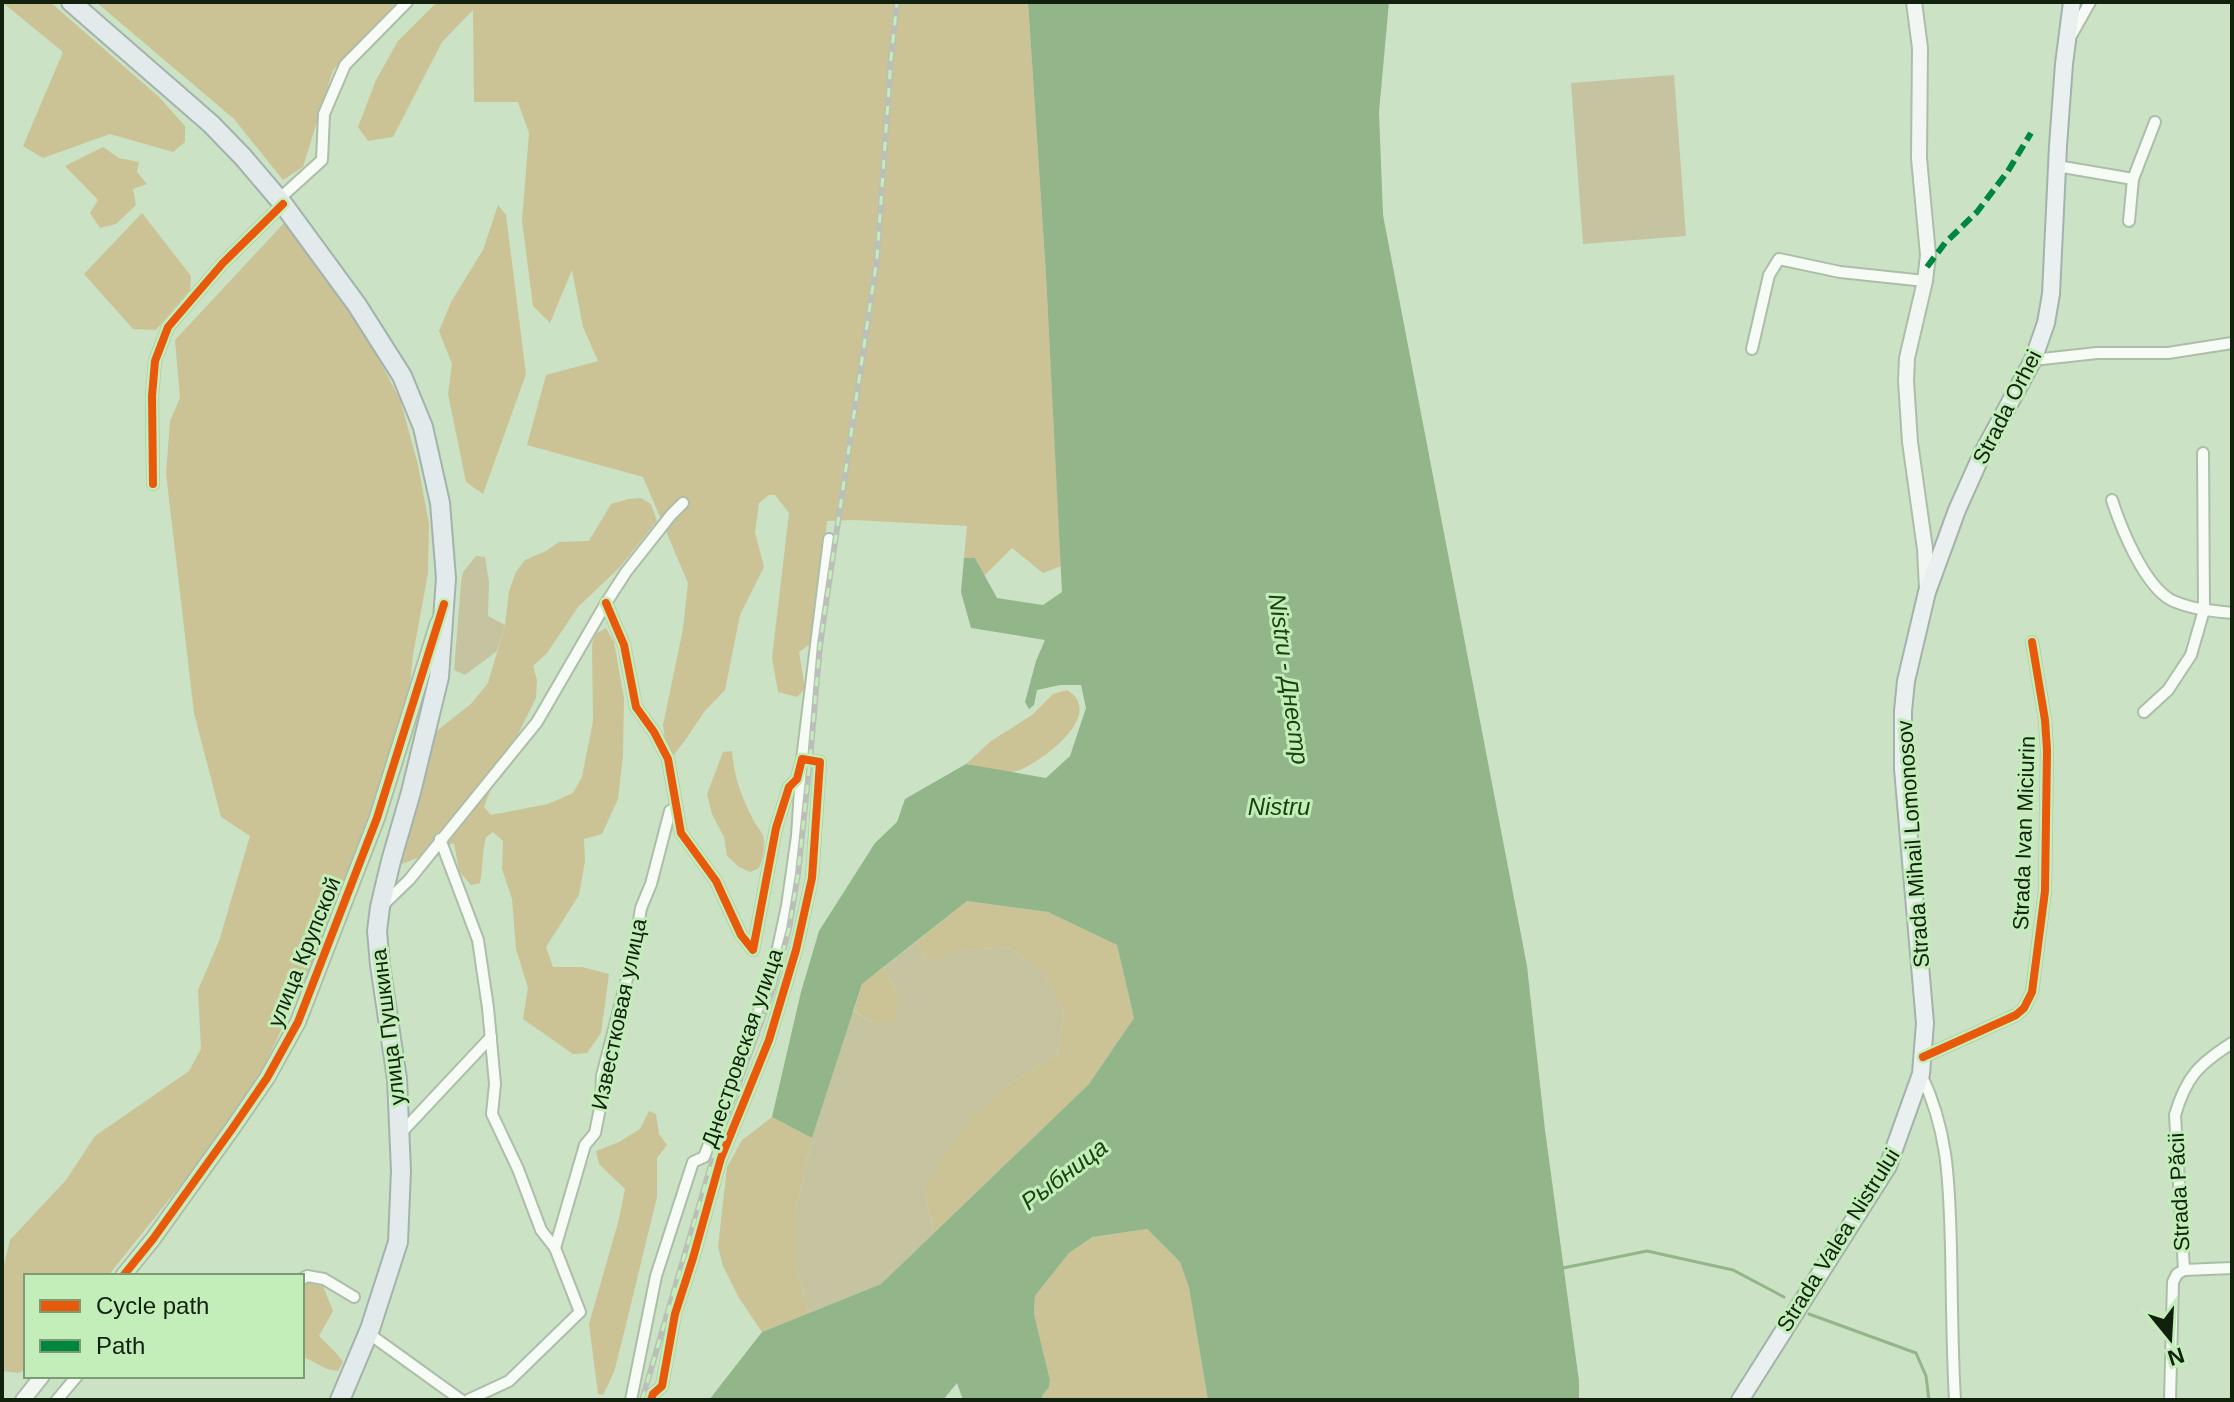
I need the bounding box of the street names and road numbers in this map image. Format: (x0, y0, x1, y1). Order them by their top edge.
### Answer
street label: Strada Orhei (1968, 346, 2046, 468)
street label: Strada Mihail Lomonosov (1892, 719, 1934, 969)
street label: Strada Ivan Miciurin (2008, 735, 2040, 931)
street label: улица Крупской (262, 873, 346, 1031)
street label: Известковая улица (587, 915, 652, 1112)
street label: Днестровская улица (696, 945, 788, 1150)
street label: улица Пушкина (366, 947, 410, 1107)
street label: Strada Păcii (2163, 1132, 2195, 1252)
street label: Strada Valea Nistrului (1771, 1144, 1905, 1336)

